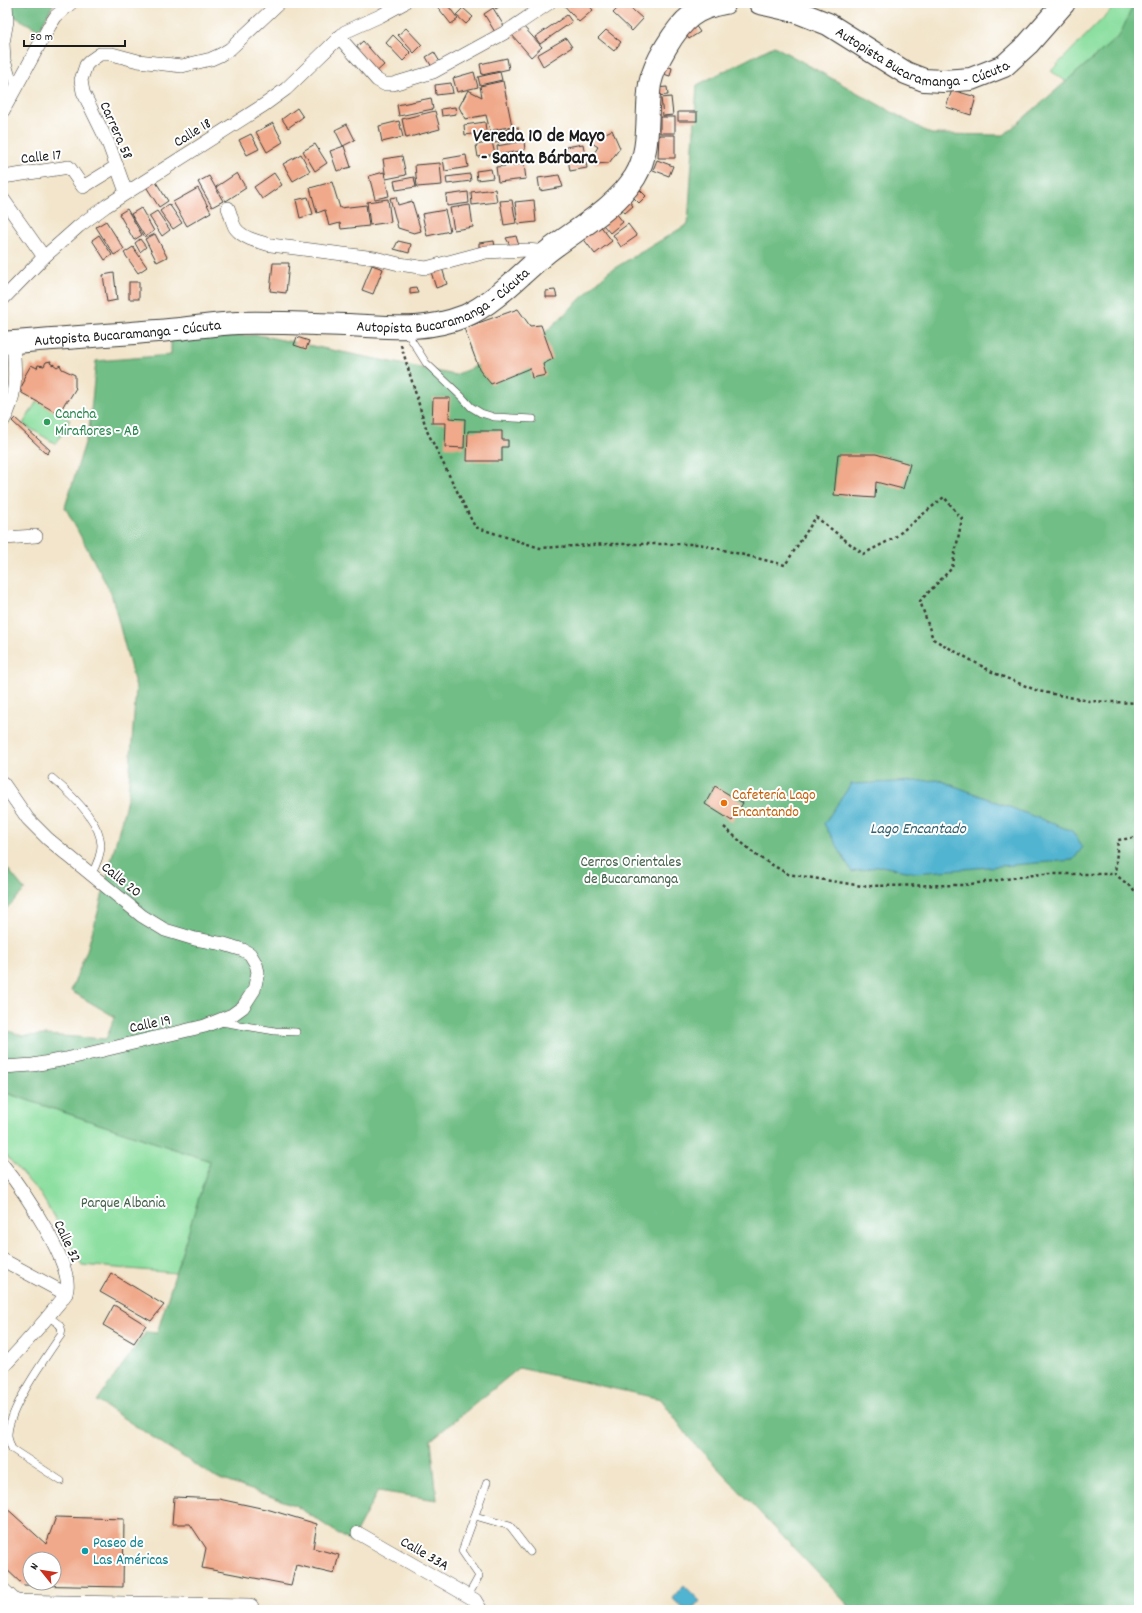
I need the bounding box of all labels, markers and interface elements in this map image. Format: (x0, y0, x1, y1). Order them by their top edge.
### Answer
scale bar (24, 22, 125, 48)
street label: Autopista Bucaramanga - Cúcuta (830, 22, 1017, 94)
text: 50 m (30, 29, 53, 46)
street label: Carrera 58 (93, 98, 138, 163)
street label: Calle 18 (170, 114, 216, 154)
district label: Vereda 10 de Mayo - Santa Bárbara (473, 124, 605, 173)
street label: Calle 17 (20, 145, 63, 171)
street label: Autopista Bucaramanga - Cúcuta (356, 263, 536, 340)
street label: Autopista Bucaramanga - Cúcuta (34, 315, 223, 353)
place label: Cancha Miraflores - AB (55, 404, 139, 443)
marker: Cancha Miraflores - AB (42, 417, 52, 427)
place label: Cafetería Lago Encantando (732, 785, 816, 824)
marker: Cafetería Lago Encantando (719, 798, 729, 808)
water label: Lago Encantado (870, 818, 967, 841)
park label: Cerros Orientales de Bucaramanga (580, 852, 682, 891)
street label: Calle 20 (96, 857, 146, 904)
street label: Calle 19 (128, 1010, 173, 1040)
park label: Parque Albania (81, 1193, 166, 1215)
street label: Calle 32 (47, 1217, 86, 1267)
street label: Calle 33A (395, 1532, 453, 1578)
place label: Paseo de Las Américas (93, 1533, 169, 1572)
marker: Paseo de Las Américas (80, 1546, 90, 1556)
north arrow (22, 1551, 62, 1591)
text: N (27, 1560, 44, 1573)

